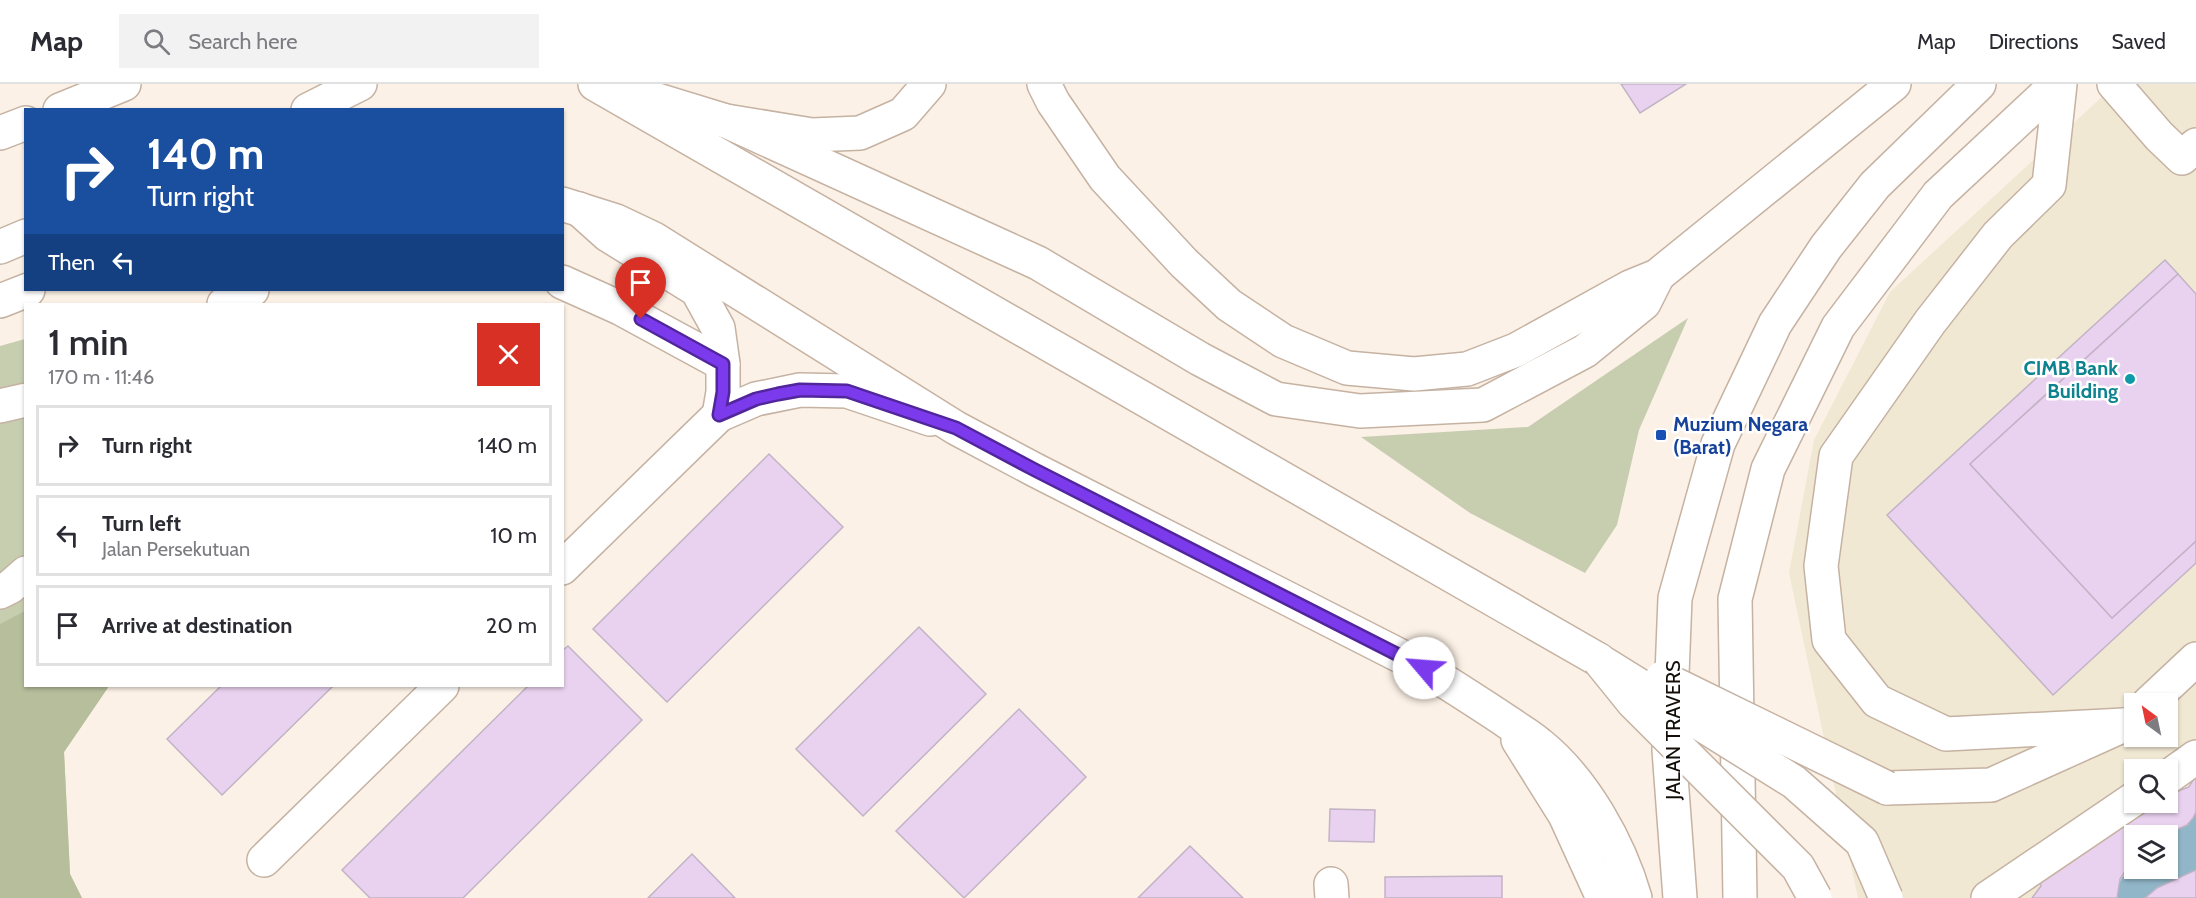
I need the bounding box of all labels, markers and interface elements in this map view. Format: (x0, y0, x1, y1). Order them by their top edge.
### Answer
search box (119, 14, 539, 68)
text: Map (30, 24, 83, 58)
icon: search (140, 25, 173, 58)
text: Search here (188, 28, 297, 55)
text: Map (1917, 29, 1956, 54)
text: Directions (1989, 29, 2078, 54)
text: Saved (2111, 29, 2166, 54)
text: 140 m (147, 128, 264, 180)
icon: right (48, 132, 126, 210)
text: Turn right (147, 180, 254, 213)
icon: left (107, 246, 140, 279)
text: Then (48, 249, 95, 276)
pin (615, 257, 666, 319)
icon: arrive (624, 266, 657, 299)
text: 1 min (48, 320, 128, 364)
button: close (477, 323, 540, 386)
place label: CIMB Bank Building (2023, 356, 2118, 403)
text: 170 m · 11:46 (48, 365, 154, 389)
marker: CIMB Bank Building (2123, 372, 2137, 386)
place label: Muzium Negara (Barat) (1673, 412, 1808, 459)
marker: Muzium Negara (Barat) (1654, 428, 1668, 442)
icon: right (51, 429, 84, 462)
text: Turn right (102, 432, 192, 459)
text: 140 m (478, 432, 537, 459)
text: Turn left (102, 510, 181, 537)
icon: left (51, 519, 84, 552)
text: 10 m (490, 522, 537, 549)
text: Jalan Persekutuan (102, 537, 250, 561)
icon: arrive (51, 609, 84, 642)
text: Arrive at destination (102, 612, 292, 639)
text: 20 m (486, 612, 537, 639)
position arrow (1392, 636, 1456, 700)
street label: JALAN TRAVERS (1661, 660, 1685, 801)
north arrow (2124, 693, 2178, 747)
map controls (2124, 693, 2178, 879)
button: search (2124, 759, 2178, 813)
button: layers (2124, 825, 2178, 879)

